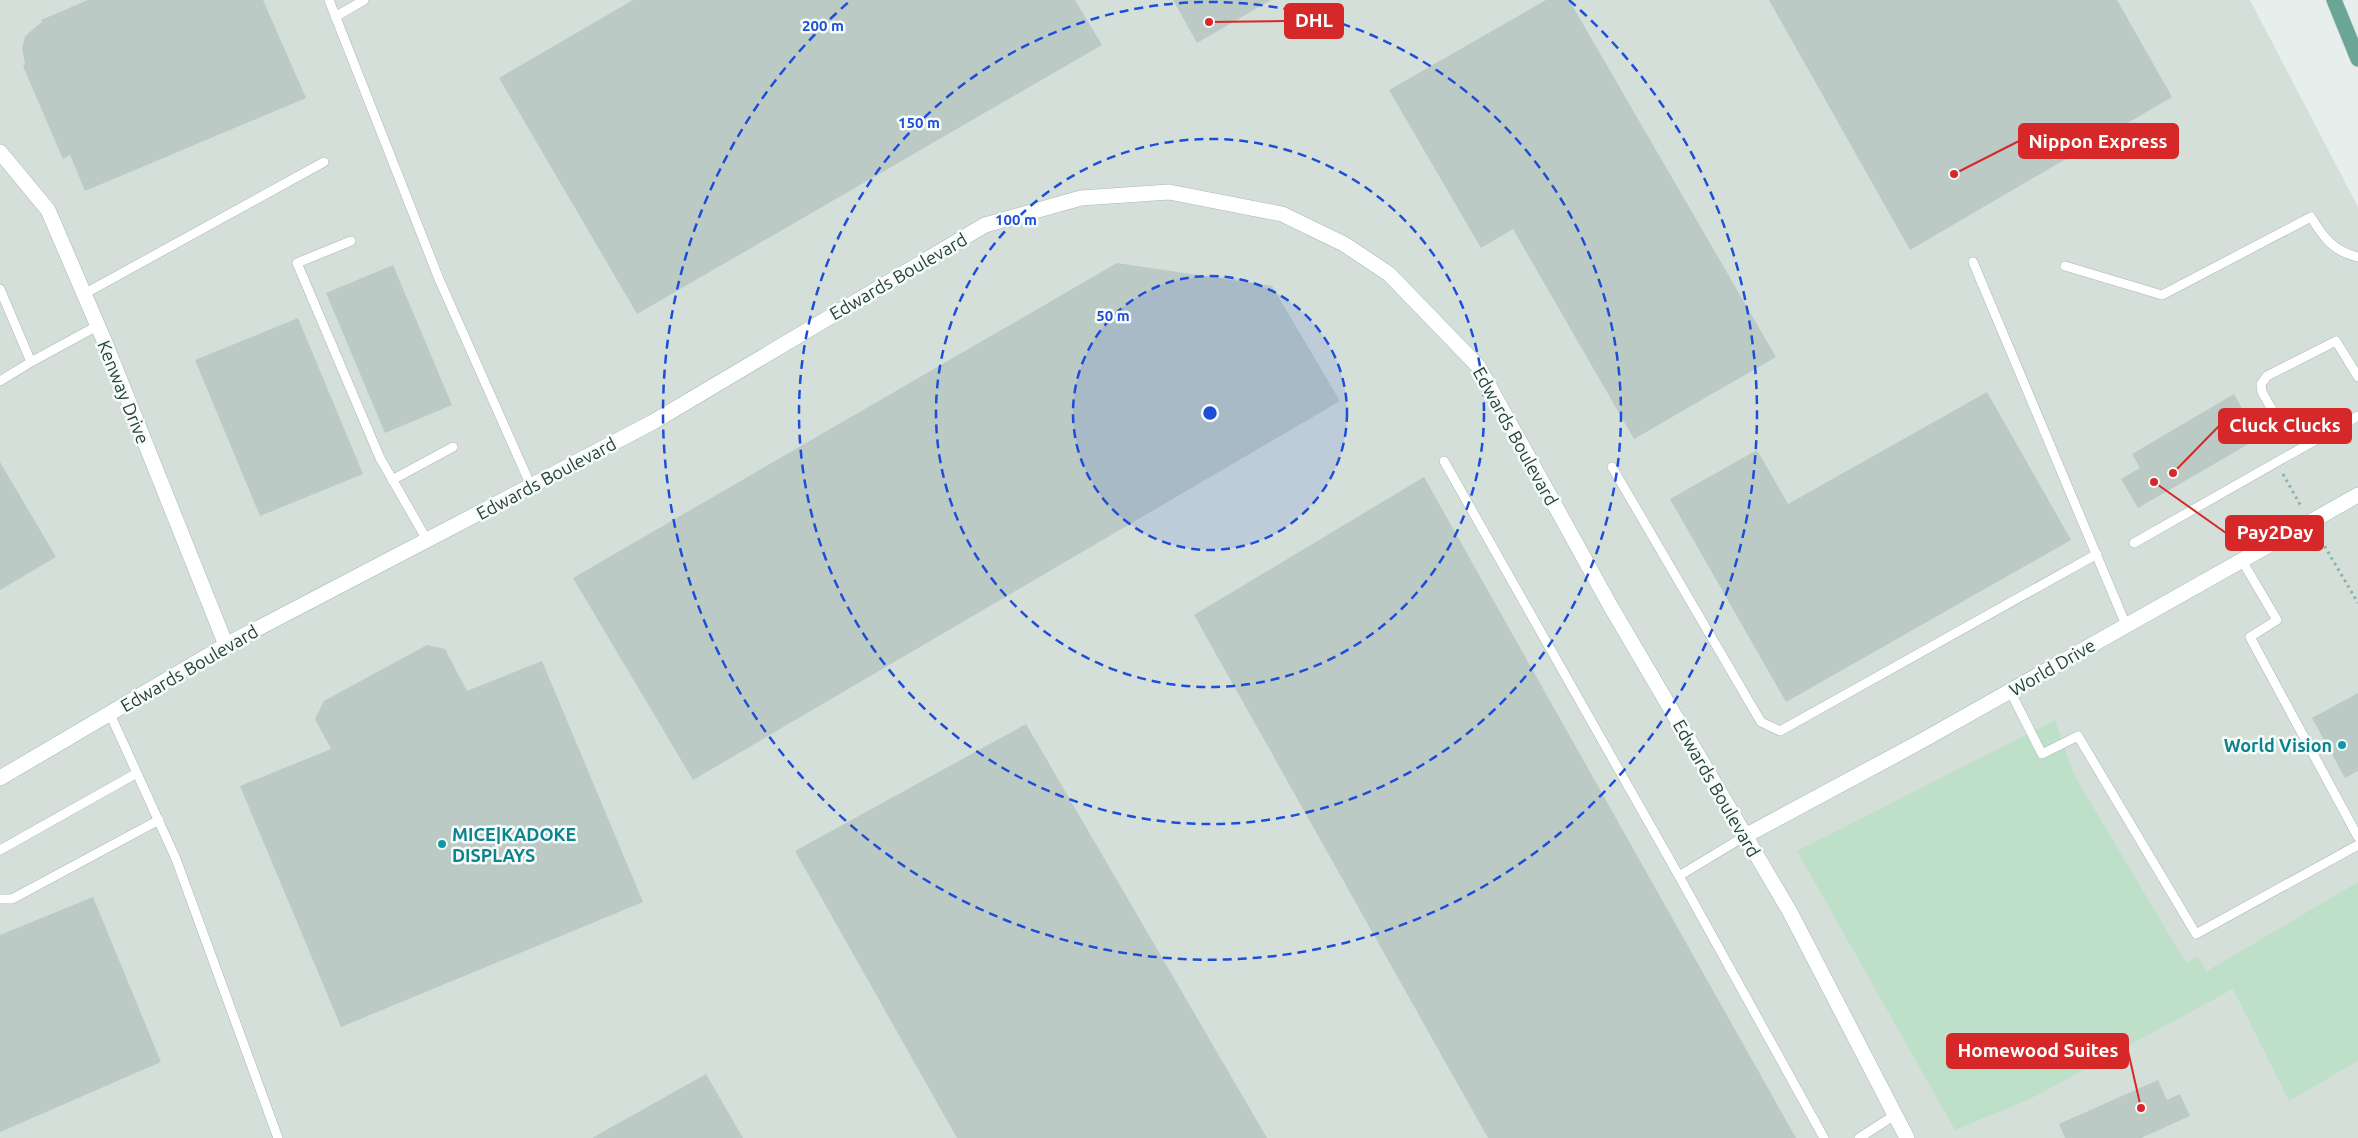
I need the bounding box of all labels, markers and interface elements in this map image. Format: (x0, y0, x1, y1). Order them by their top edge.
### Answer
callout: DHL (1285, 4, 1343, 38)
text: DHL (1295, 9, 1334, 31)
text: 200 m (802, 17, 844, 34)
text: 150 m (898, 114, 940, 131)
callout: Nippon Express (2019, 124, 2178, 158)
text: Nippon Express (2028, 130, 2168, 152)
text: 100 m (995, 211, 1037, 228)
street label: Edwards Boulevard (826, 229, 970, 323)
text: 50 m (1096, 307, 1130, 324)
street label: Kenway Drive (94, 338, 154, 446)
street label: Edwards Boulevard (1470, 363, 1562, 509)
centre of rings (1201, 404, 1219, 422)
callout: Cluck Clucks (2219, 409, 2351, 443)
text: Cluck Clucks (2229, 414, 2341, 436)
street label: Edwards Boulevard (473, 433, 619, 523)
callout: Pay2Day (2226, 516, 2323, 550)
text: Pay2Day (2237, 521, 2313, 543)
street label: Edwards Boulevard (117, 621, 261, 715)
street label: World Drive (2006, 634, 2098, 700)
street label: Edwards Boulevard (1670, 716, 1764, 860)
place label: World Vision (2224, 735, 2332, 755)
marker: World Vision (2336, 739, 2348, 751)
place label: MICE|KADOKE DISPLAYS (452, 824, 577, 865)
marker: MICE|KADOKE DISPLAYS (436, 838, 448, 850)
callout: Homewood Suites (1947, 1034, 2128, 1068)
text: Homewood Suites (1958, 1039, 2119, 1061)

